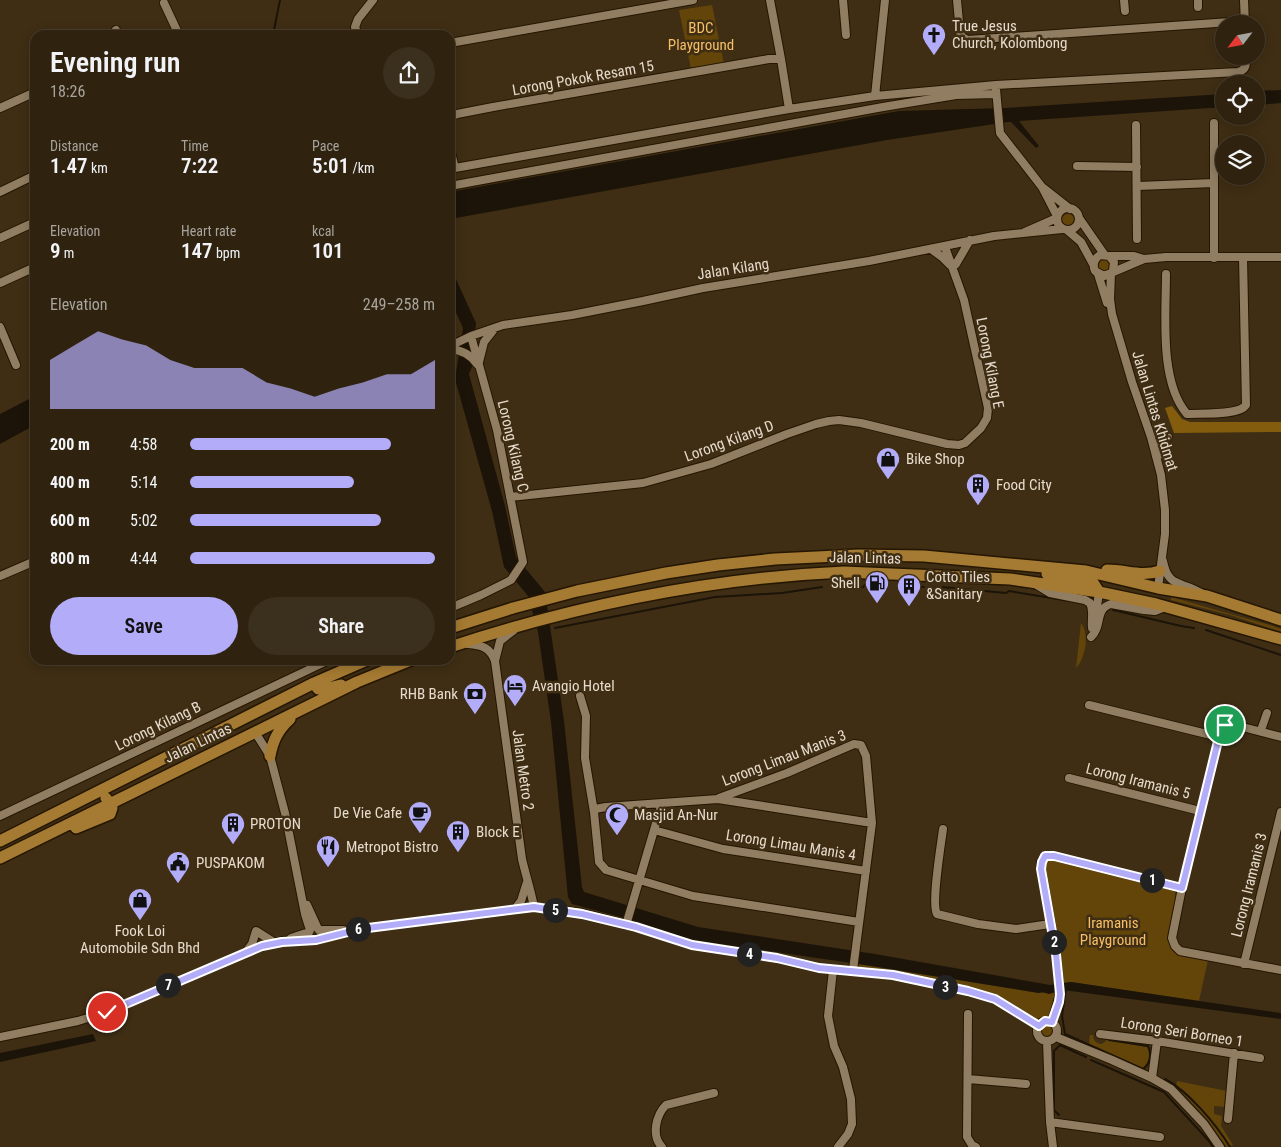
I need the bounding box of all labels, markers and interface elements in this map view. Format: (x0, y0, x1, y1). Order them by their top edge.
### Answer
north arrow (1215, 15, 1265, 65)
map controls (1215, 15, 1265, 185)
place label: True Jesus Church, Kolombong (952, 17, 1067, 52)
park label: BDC Playground (668, 19, 734, 54)
church icon: True Jesus Church, Kolombong (921, 22, 947, 56)
text: Evening run (50, 46, 180, 79)
button: share (383, 47, 435, 99)
street label: Lorong Pokok Resam 15 (511, 57, 655, 99)
button: locate (1215, 75, 1265, 125)
text: 18:26 (50, 82, 85, 101)
button: layers (1215, 135, 1265, 185)
text: Distance (50, 138, 98, 154)
text: Time (181, 138, 209, 154)
text: Pace (312, 138, 339, 154)
text: 1.47 (50, 154, 88, 178)
text: 7:22 (181, 154, 218, 178)
text: 5:01 (312, 154, 349, 178)
text: km (88, 160, 108, 176)
text: /km (349, 160, 375, 176)
text: Elevation (50, 223, 100, 239)
text: Heart rate (181, 223, 236, 239)
text: kcal (312, 223, 335, 239)
text: 9 (50, 239, 61, 263)
text: 147 (181, 239, 213, 263)
text: 101 (312, 239, 344, 263)
text: m (61, 245, 74, 261)
text: bpm (213, 245, 240, 261)
street label: Jalan Kilang (696, 254, 770, 284)
text: Elevation (50, 295, 108, 314)
text: 249–258 m (363, 295, 435, 314)
street label: Lorong Kilang E (972, 316, 1008, 410)
street label: Jalan Lintas Khidmat (1128, 349, 1182, 473)
street label: Lorong Kilang C (494, 398, 532, 494)
street label: Lorong Kilang D (682, 417, 776, 465)
text: 200 m (50, 435, 90, 454)
text: 4:58 (130, 435, 157, 454)
shop icon: Bike Shop (875, 446, 901, 480)
place label: Bike Shop (906, 450, 965, 468)
building icon: Food City (965, 472, 991, 506)
text: 400 m (50, 473, 90, 492)
text: 5:14 (130, 473, 157, 492)
place label: Food City (996, 476, 1052, 494)
text: 600 m (50, 511, 90, 530)
text: 5:02 (130, 511, 157, 530)
street label: Jalan Lintas (829, 548, 901, 568)
text: 800 m (50, 549, 90, 568)
text: 4:44 (130, 549, 157, 568)
place label: Cotto Tiles &Sanitary (926, 568, 990, 603)
fuel station icon: Shell (864, 570, 890, 604)
building icon: Cotto Tiles &Sanitary (896, 573, 922, 607)
place label: Shell (831, 574, 860, 592)
button: Save (50, 597, 238, 655)
button: Share (248, 597, 435, 655)
hotel icon: Avangio Hotel (502, 673, 528, 707)
place label: Avangio Hotel (532, 677, 615, 695)
bank icon: RHB Bank (462, 681, 488, 715)
place label: RHB Bank (400, 685, 458, 703)
street label: Lorong Kilang B (112, 697, 204, 755)
pin (1204, 704, 1246, 746)
icon: arrive (1211, 711, 1239, 739)
street label: Jalan Lintas (162, 719, 234, 767)
street label: Lorong Limau Manis 3 (719, 726, 849, 790)
street label: Jalan Metro 2 (508, 728, 538, 812)
street label: Lorong Iramanis 5 (1084, 759, 1192, 803)
cafe icon: De Vie Cafe (407, 800, 433, 834)
mosque icon: Masjid An-Nur (604, 802, 630, 836)
place label: De Vie Cafe (333, 804, 402, 822)
place label: Masjid An-Nur (634, 806, 718, 824)
building icon: PROTON (220, 811, 246, 845)
place label: PROTON (250, 815, 301, 833)
building icon: Block E (445, 819, 471, 853)
place label: Block E (476, 823, 520, 841)
street label: Lorong Limau Manis 4 (725, 826, 857, 864)
street label: Lorong Iramanis 3 (1227, 831, 1271, 939)
restaurant icon: Metropot Bistro (315, 834, 341, 868)
place label: Metropot Bistro (346, 838, 438, 856)
public building icon: PUSPAKOM (165, 850, 191, 884)
place label: PUSPAKOM (196, 854, 265, 872)
pin: 1 (1140, 868, 1164, 892)
text: 1 (1149, 872, 1156, 888)
shop icon: Fook Loi Automobile Sdn Bhd (127, 887, 153, 921)
pin: 5 (542, 898, 568, 922)
text: 5 (552, 902, 559, 918)
park label: Iramanis Playground (1080, 914, 1146, 949)
pin: 6 (346, 916, 370, 942)
text: 6 (355, 921, 362, 937)
place label: Fook Loi Automobile Sdn Bhd (80, 922, 200, 957)
pin: 2 (1042, 930, 1066, 954)
text: 2 (1051, 934, 1058, 950)
pin: 4 (736, 942, 762, 966)
text: 4 (746, 946, 753, 962)
pin: 7 (156, 972, 180, 998)
pin: 3 (932, 974, 958, 1000)
text: 7 (165, 977, 172, 993)
text: 3 (942, 979, 949, 995)
pin (86, 991, 128, 1033)
icon: check (93, 998, 121, 1026)
street label: Lorong Seri Borneo 1 (1119, 1013, 1245, 1051)

